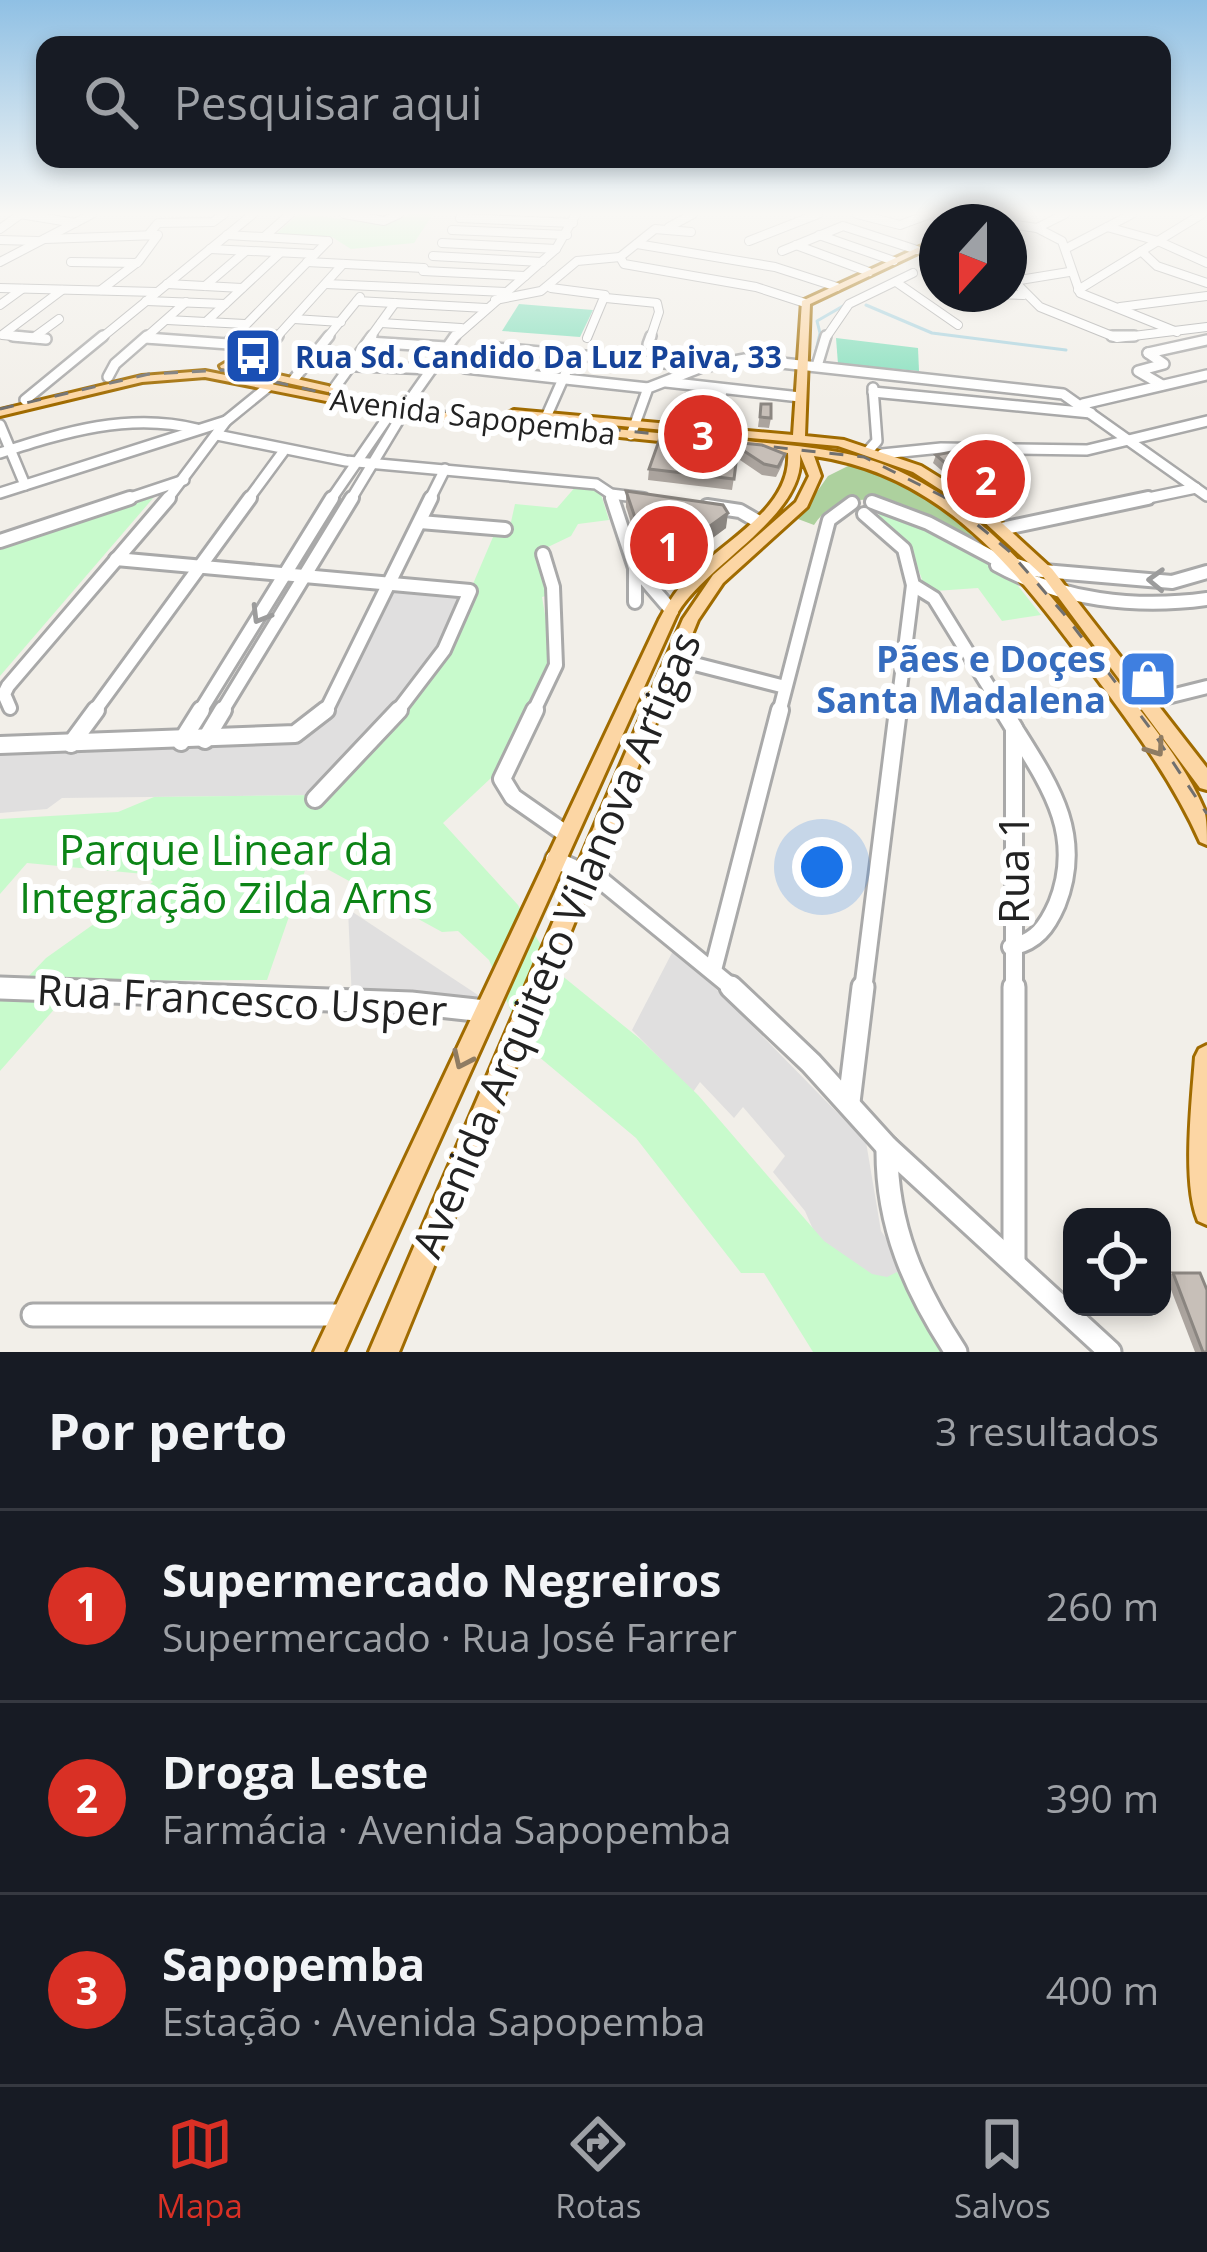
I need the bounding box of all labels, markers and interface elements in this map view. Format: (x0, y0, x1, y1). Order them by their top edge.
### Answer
search box (36, 36, 1171, 168)
icon: search (78, 69, 144, 135)
text: Pesquisar aqui (174, 72, 482, 133)
north arrow (919, 204, 1027, 312)
bus stop icon: Rua Sd. Candido Da Luz Paiva, 33 (222, 325, 284, 387)
place label: Rua Sd. Candido Da Luz Paiva, 33 (295, 336, 782, 377)
street label: Avenida Sapopemba (328, 378, 618, 454)
pin: 3 (664, 389, 742, 479)
pin: 2 (947, 434, 1025, 524)
pin: 1 (630, 500, 708, 590)
one-way arrow (1146, 568, 1165, 594)
one-way arrow (252, 602, 274, 624)
street label: Avenida Arquiteto Vilanova Artigas (397, 623, 713, 1265)
place label: Pães e Doçes Santa Madalena (816, 634, 1106, 724)
shop icon: Pães e Doçes Santa Madalena (1117, 648, 1179, 710)
one-way arrow (1142, 735, 1164, 757)
street label: Rua 1 (984, 814, 1041, 924)
park label: Parque Linear da Integração Zilda Arns (19, 820, 433, 925)
your location (792, 837, 852, 897)
street label: Rua Francesco Usper (35, 960, 449, 1038)
one-way arrow (453, 1047, 477, 1069)
map controls (1063, 1208, 1171, 1316)
button: locate (1063, 1208, 1171, 1316)
text: Por perto (48, 1395, 287, 1465)
text: 3 resultados (935, 1404, 1159, 1457)
text: Supermercado Negreiros (162, 1549, 721, 1610)
text: 1 (76, 1579, 98, 1632)
text: 260 m (1046, 1579, 1159, 1632)
text: Supermercado · Rua José Farrer (162, 1610, 737, 1663)
text: Droga Leste (162, 1741, 428, 1802)
text: 2 (76, 1771, 98, 1824)
text: 390 m (1046, 1771, 1159, 1824)
text: Farmácia · Avenida Sapopemba (162, 1802, 731, 1855)
text: Sapopemba (162, 1933, 425, 1994)
text: 3 (76, 1963, 98, 2016)
text: 400 m (1046, 1963, 1159, 2016)
text: Estação · Avenida Sapopemba (162, 1994, 705, 2047)
tab: Mapa (156, 2111, 243, 2228)
tab: Rotas (555, 2111, 641, 2228)
tab: Salvos (954, 2111, 1051, 2228)

